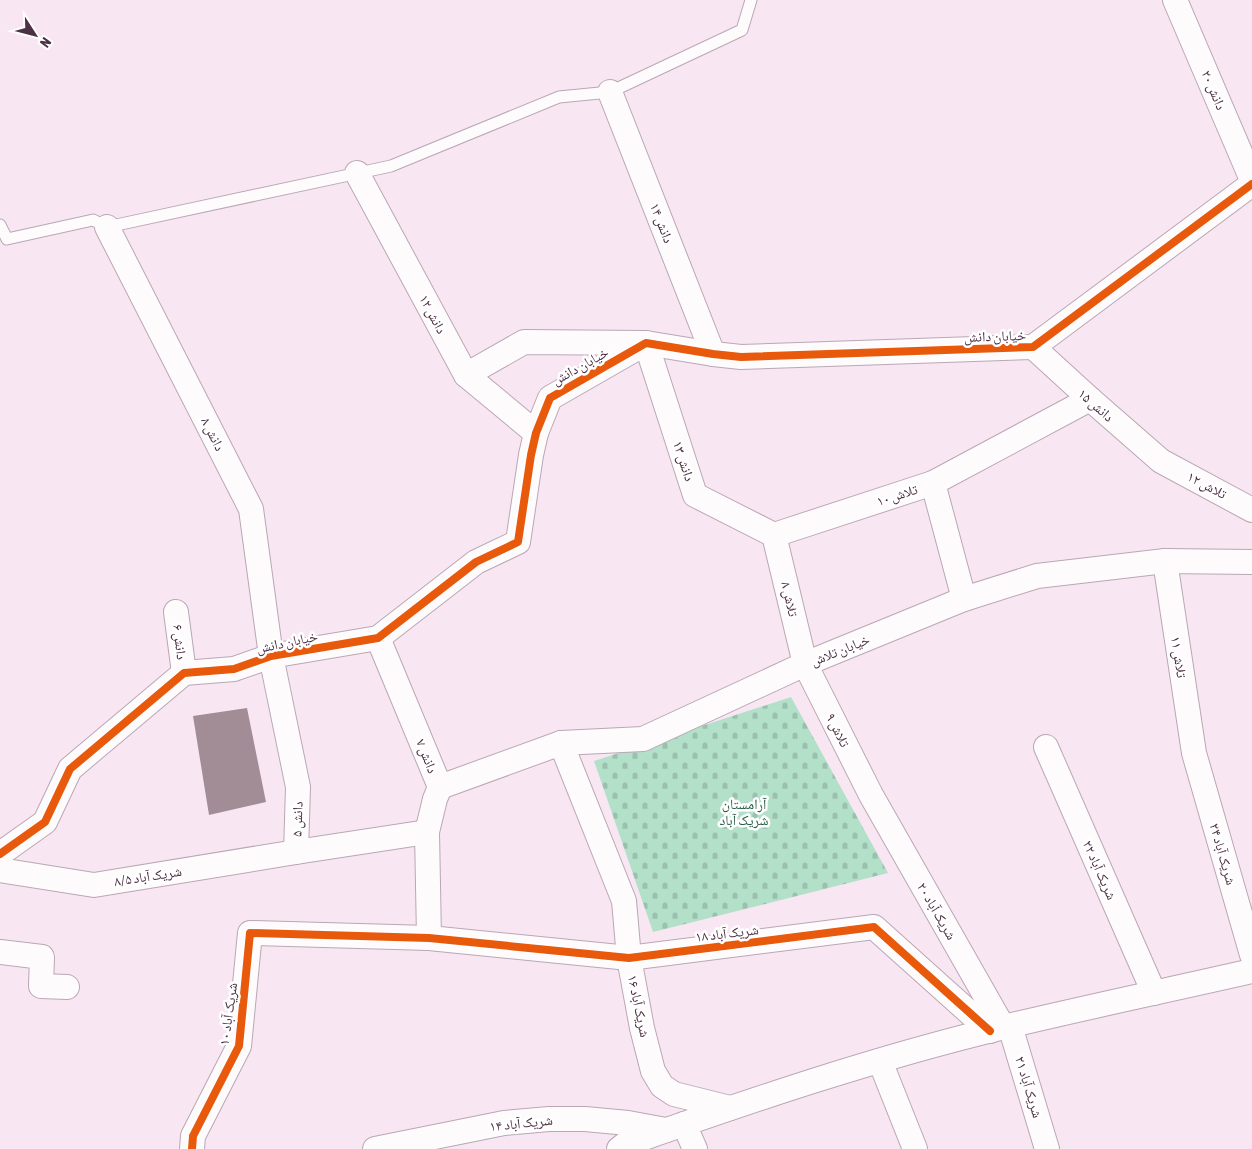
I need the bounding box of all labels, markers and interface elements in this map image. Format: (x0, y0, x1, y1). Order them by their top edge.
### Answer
north arrow (10, 10, 60, 60)
text: N (37, 35, 54, 51)
street label: دانش ۲۰ (1198, 68, 1230, 113)
street label: دانش ۱۴ (646, 201, 677, 246)
street label: دانش ۱۲ (415, 292, 450, 337)
street label: خیابان دانش (964, 327, 1026, 346)
street label: خیابان دانش (549, 344, 612, 389)
street label: دانش ۱۵ (1074, 385, 1117, 426)
street label: دانش ۸ (197, 415, 228, 454)
street label: دانش ۱۳ (669, 439, 698, 484)
street label: تلاش ۱۲ (1184, 468, 1229, 503)
street label: تلاش ۱۰ (875, 481, 920, 510)
street label: تلاش ۸ (777, 580, 802, 619)
street label: دانش ۶ (169, 623, 190, 661)
street label: خیابان دانش (255, 628, 319, 657)
street label: خیابان تلاش (808, 631, 872, 670)
street label: تلاش ۱۱ (1167, 635, 1190, 679)
street label: تلاش ۹ (822, 710, 853, 750)
street label: دانش ۷ (412, 737, 441, 776)
park label: آرامستان شریک آباد (720, 796, 768, 829)
street label: دانش ۵ (288, 801, 307, 837)
street label: شریک آباد ۲۴ (1206, 821, 1239, 887)
street label: شریک آباد ۲۲ (1079, 838, 1120, 903)
street label: شریک آباد ۸/۵ (113, 863, 183, 890)
street label: شریک آباد ۲۰ (913, 880, 960, 943)
street label: شریک آباد ۱۸ (695, 921, 760, 946)
street label: شریک آباد ۱۶ (624, 973, 653, 1039)
street label: شریک آباد ۱۰ (216, 981, 241, 1047)
street label: شریک آباد ۲۱ (1011, 1054, 1046, 1120)
street label: شریک آباد ۱۴ (489, 1112, 554, 1135)

